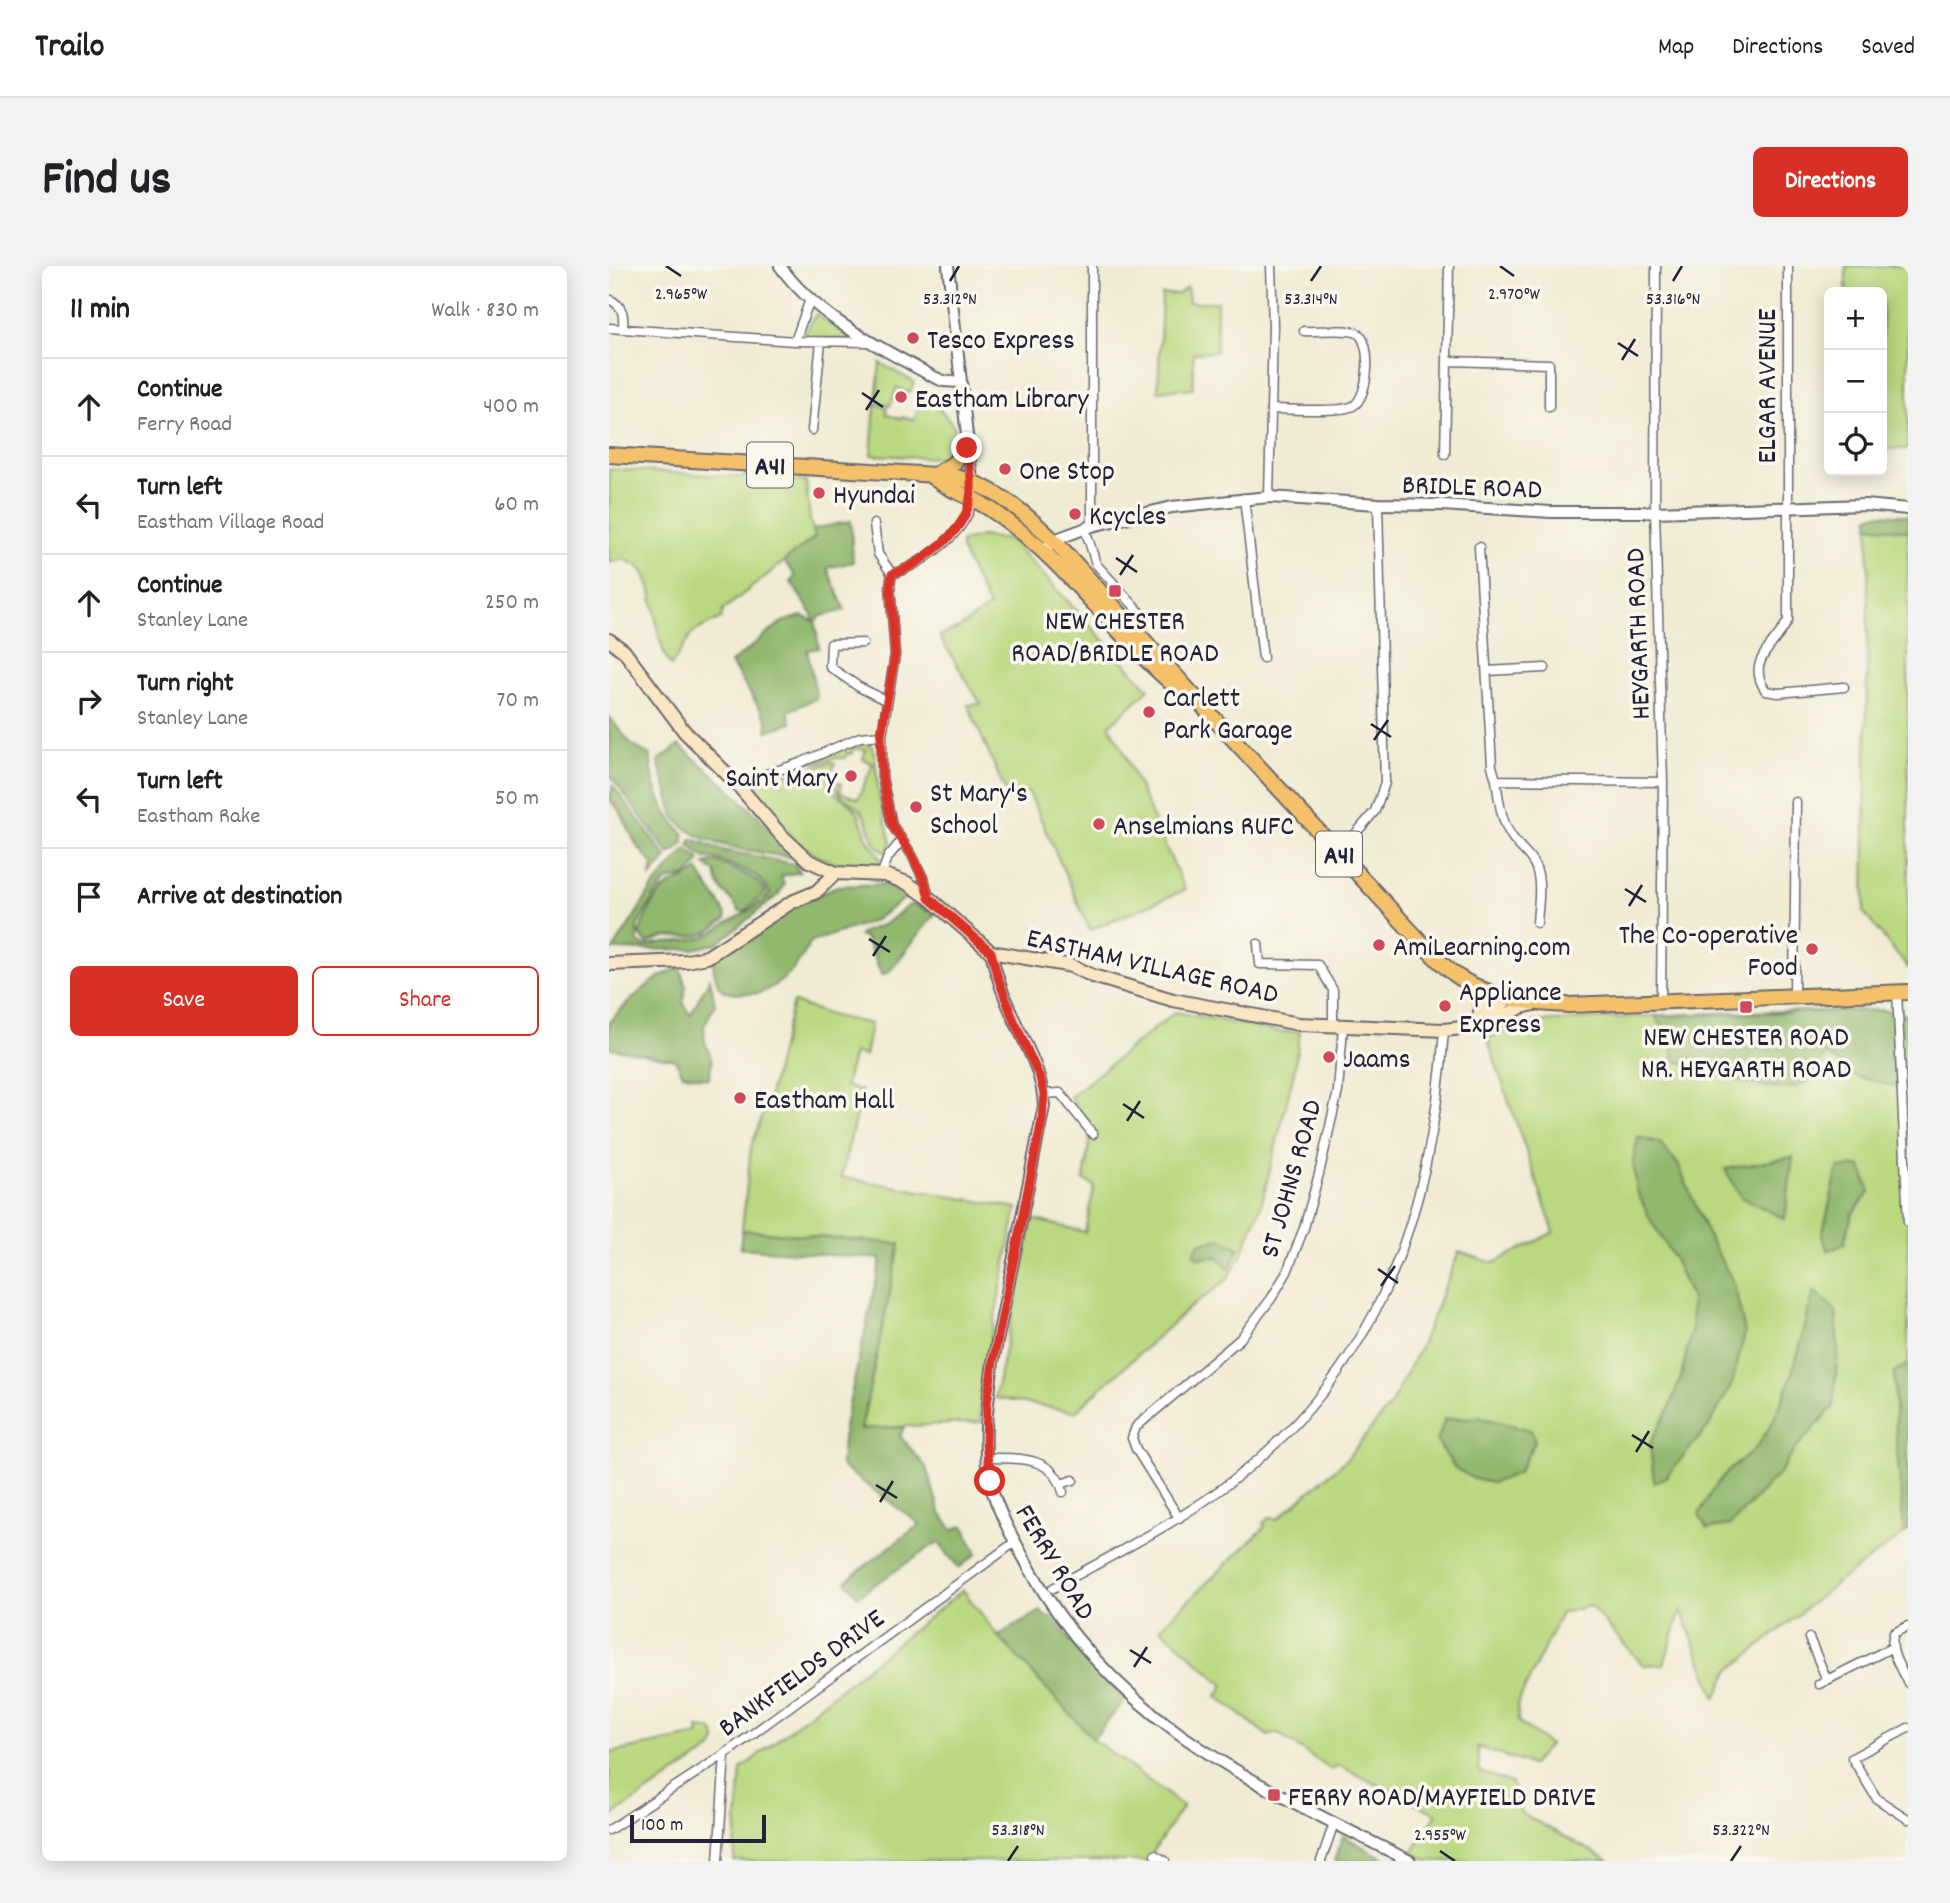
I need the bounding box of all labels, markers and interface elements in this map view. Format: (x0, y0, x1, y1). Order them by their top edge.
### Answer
text: Trailo (35, 25, 105, 72)
text: Map (1658, 31, 1694, 65)
text: Directions (1732, 31, 1823, 65)
text: Saved (1861, 31, 1915, 65)
text: Find us (42, 147, 171, 217)
button: Directions (1753, 147, 1908, 217)
text: 2.965°W (655, 283, 708, 308)
text: 2.970°W (1488, 283, 1541, 308)
map controls (1824, 287, 1887, 476)
button: + (1824, 287, 1887, 350)
text: 53.312°N (923, 288, 977, 313)
text: 53.314°N (1284, 288, 1338, 313)
text: 53.316°N (1646, 288, 1700, 313)
text: 11 min (70, 290, 130, 333)
text: Walk · 830 m (431, 295, 539, 328)
street label: ELGAR AVENUE (1750, 308, 1790, 464)
place label: Tesco Express (927, 323, 1075, 363)
marker: Tesco Express (905, 330, 921, 346)
button: − (1824, 350, 1887, 413)
text: Continue (137, 372, 222, 409)
place label: Eastham Library (915, 382, 1089, 422)
icon: ahead (70, 388, 108, 426)
marker: Eastham Library (893, 389, 909, 405)
text: 400 m (483, 391, 539, 424)
text: Ferry Road (137, 409, 232, 442)
button: locate (1824, 413, 1887, 476)
route end (951, 432, 982, 463)
road number: A41 (747, 442, 793, 488)
place label: One Stop (1019, 454, 1115, 494)
marker: One Stop (997, 461, 1013, 477)
street label: BRIDLE ROAD (1401, 468, 1543, 512)
text: Turn left (137, 470, 223, 507)
place label: Hyundai (833, 478, 915, 518)
marker: Hyundai (811, 485, 827, 501)
icon: left (70, 486, 108, 524)
text: 60 m (494, 489, 539, 522)
place label: Kcycles (1089, 499, 1167, 539)
marker: Kcycles (1067, 506, 1083, 522)
text: Eastham Village Road (137, 507, 324, 540)
street label: HEYGARTH ROAD (1618, 547, 1664, 720)
text: Continue (137, 568, 222, 605)
marker: NEW CHESTER ROAD/BRIDLE ROAD (1107, 583, 1123, 599)
icon: ahead (70, 584, 108, 622)
text: 250 m (485, 587, 539, 620)
place label: NEW CHESTER ROAD/BRIDLE ROAD (1011, 604, 1219, 676)
text: Stanley Lane (137, 605, 248, 638)
text: Turn right (137, 666, 234, 703)
place label: Carlett Park Garage (1163, 681, 1293, 753)
icon: right (70, 682, 108, 720)
text: 70 m (497, 685, 539, 718)
text: Stanley Lane (137, 703, 248, 736)
marker: Carlett Park Garage (1141, 704, 1157, 720)
place label: Saint Mary (725, 761, 838, 801)
text: Turn left (137, 764, 223, 801)
marker: Saint Mary (843, 768, 859, 784)
place label: St Mary's School (930, 776, 1028, 848)
icon: left (70, 780, 108, 818)
text: 50 m (495, 783, 539, 816)
marker: St Mary's School (908, 799, 924, 815)
text: Eastham Rake (137, 801, 260, 834)
place label: Anselmians RUFC (1113, 809, 1294, 849)
marker: Anselmians RUFC (1091, 816, 1107, 832)
road number: A41 (1316, 832, 1362, 876)
icon: arrive (70, 878, 108, 916)
text: Arrive at destination (137, 879, 342, 916)
place label: The Co-operative Food (1619, 918, 1798, 990)
street label: EASTHAM VILLAGE ROAD (1022, 920, 1282, 1017)
place label: AmiLearning.com (1393, 930, 1571, 970)
marker: AmiLearning.com (1371, 937, 1387, 953)
marker: The Co-operative Food (1804, 941, 1820, 957)
button: Save (70, 966, 298, 1036)
button: Share (312, 966, 539, 1036)
place label: Appliance Express (1459, 975, 1562, 1047)
marker: Appliance Express (1437, 998, 1453, 1014)
marker: NEW CHESTER ROAD NR. HEYGARTH ROAD (1738, 999, 1754, 1015)
place label: NEW CHESTER ROAD NR. HEYGARTH ROAD (1641, 1020, 1851, 1092)
place label: Jaams (1343, 1042, 1410, 1082)
marker: Jaams (1321, 1049, 1337, 1065)
place label: Eastham Hall (754, 1083, 895, 1123)
marker: Eastham Hall (732, 1090, 748, 1106)
street label: ST JOHNS ROAD (1252, 1096, 1335, 1263)
route start (974, 1465, 1005, 1496)
street label: FERRY ROAD (1002, 1498, 1103, 1629)
street label: BANKFIELDS DRIVE (712, 1601, 895, 1749)
place label: FERRY ROAD/MAYFIELD DRIVE (1288, 1780, 1596, 1820)
marker: FERRY ROAD/MAYFIELD DRIVE (1266, 1787, 1282, 1803)
scale bar (630, 1812, 767, 1844)
text: 100 m (641, 1813, 683, 1840)
text: 53.318°N (991, 1819, 1045, 1844)
text: 53.322°N (1712, 1819, 1770, 1844)
text: 2.955°W (1414, 1824, 1467, 1849)

